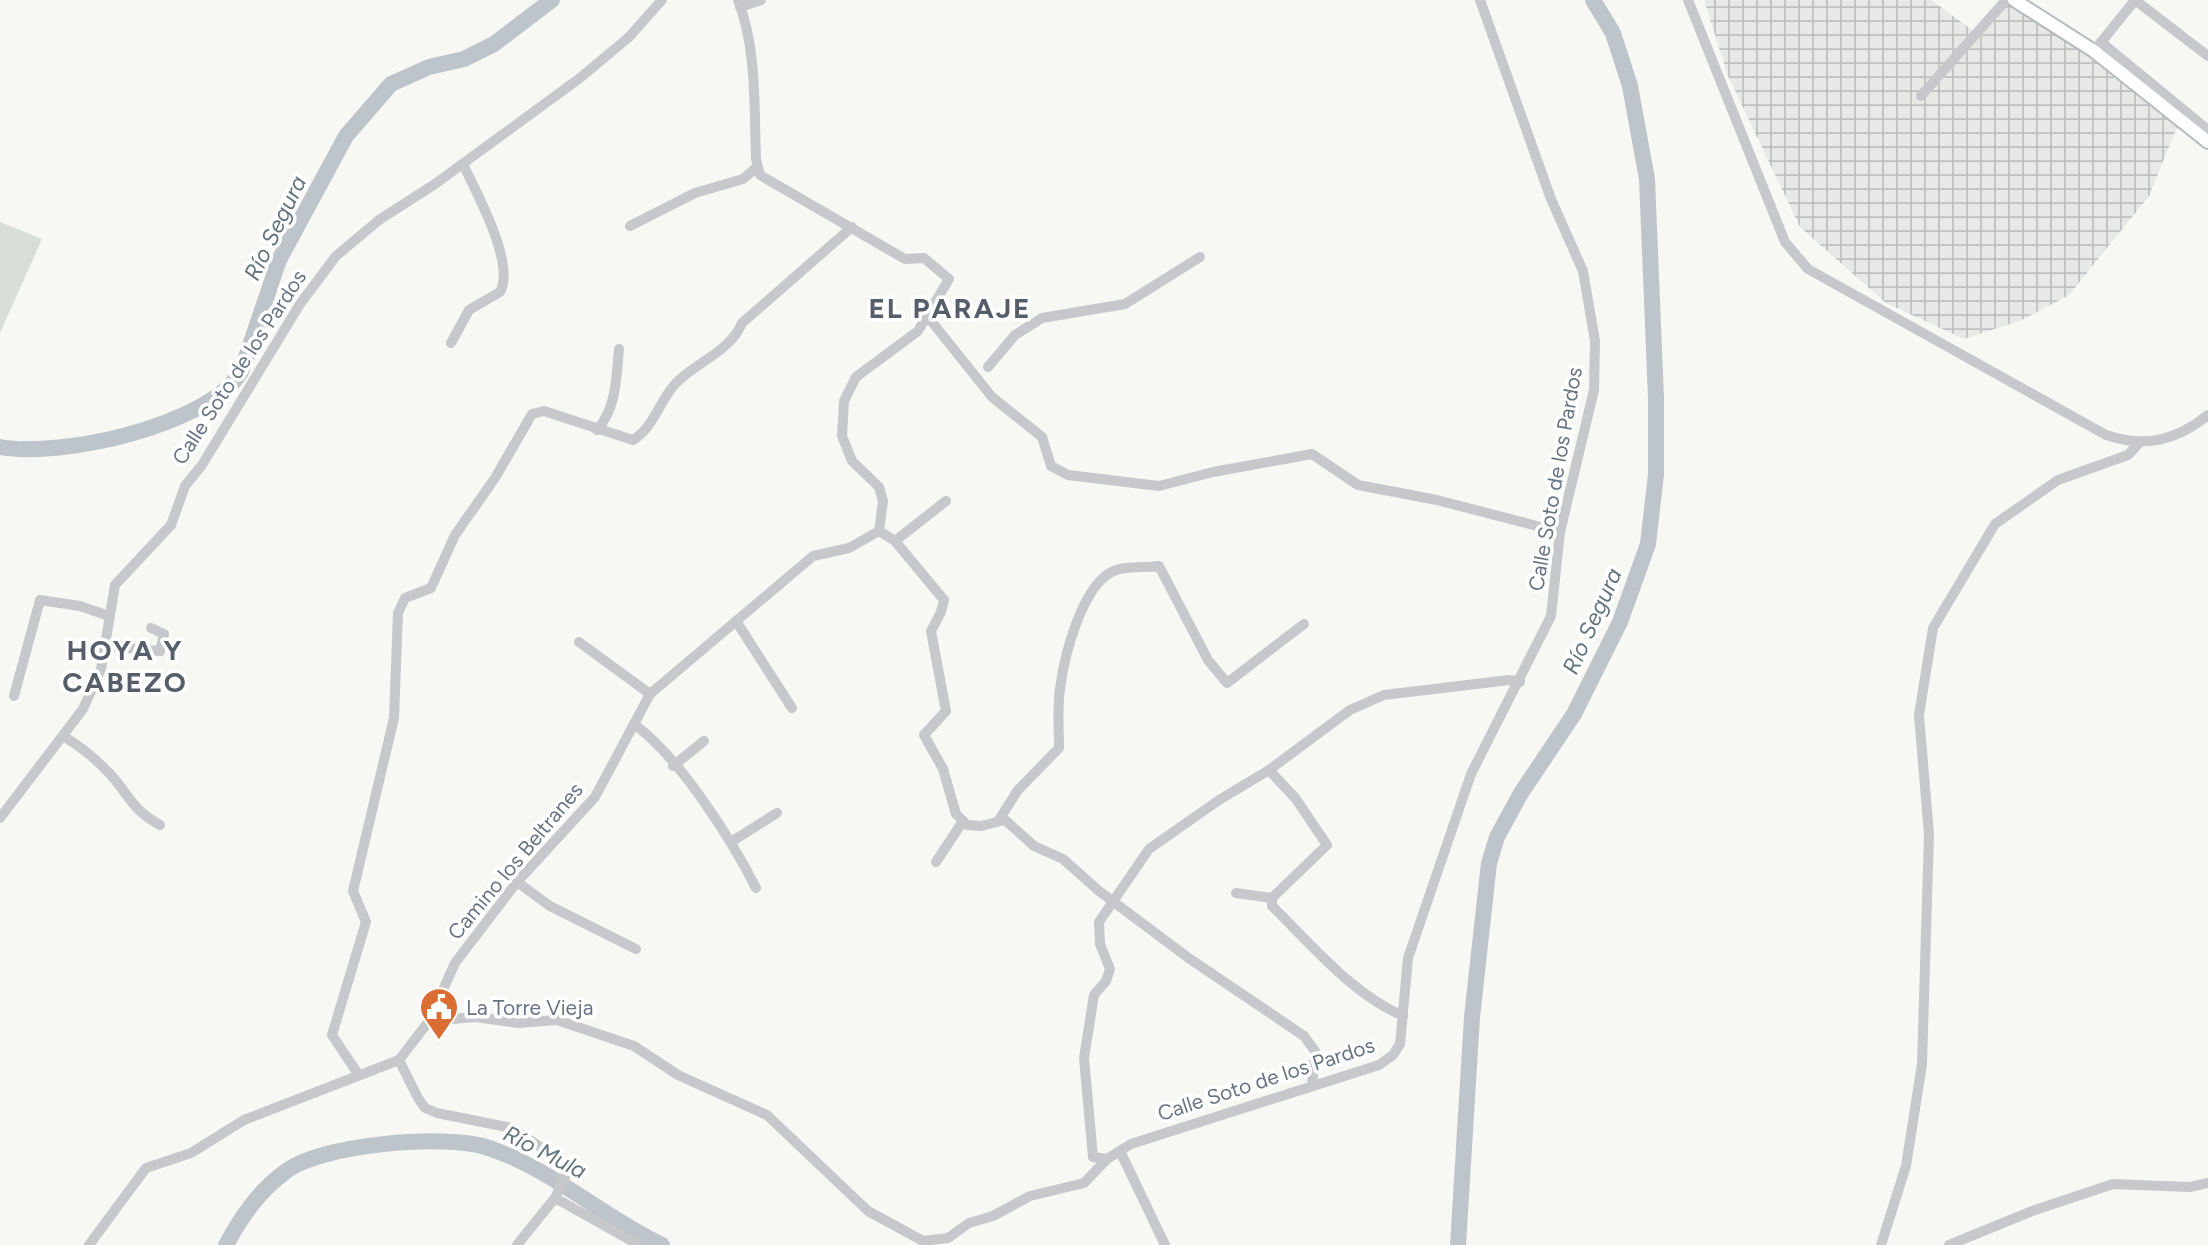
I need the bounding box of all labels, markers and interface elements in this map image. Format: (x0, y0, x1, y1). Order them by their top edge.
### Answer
water label: Río Segura (238, 171, 312, 285)
street label: Calle Soto de los Pardos (167, 265, 311, 469)
district label: EL PARAJE (868, 291, 1032, 325)
street label: Calle Soto de los Pardos (1523, 365, 1587, 593)
water label: Río Segura (1556, 564, 1628, 678)
district label: HOYA Y CABEZO (62, 633, 188, 699)
street label: Camino los Beltranes (442, 777, 588, 945)
public building icon: La Torre Vieja (418, 986, 460, 1041)
place label: La Torre Vieja (466, 995, 593, 1020)
street label: Calle Soto de los Pardos (1154, 1032, 1378, 1126)
water label: Río Mula (499, 1119, 591, 1185)

